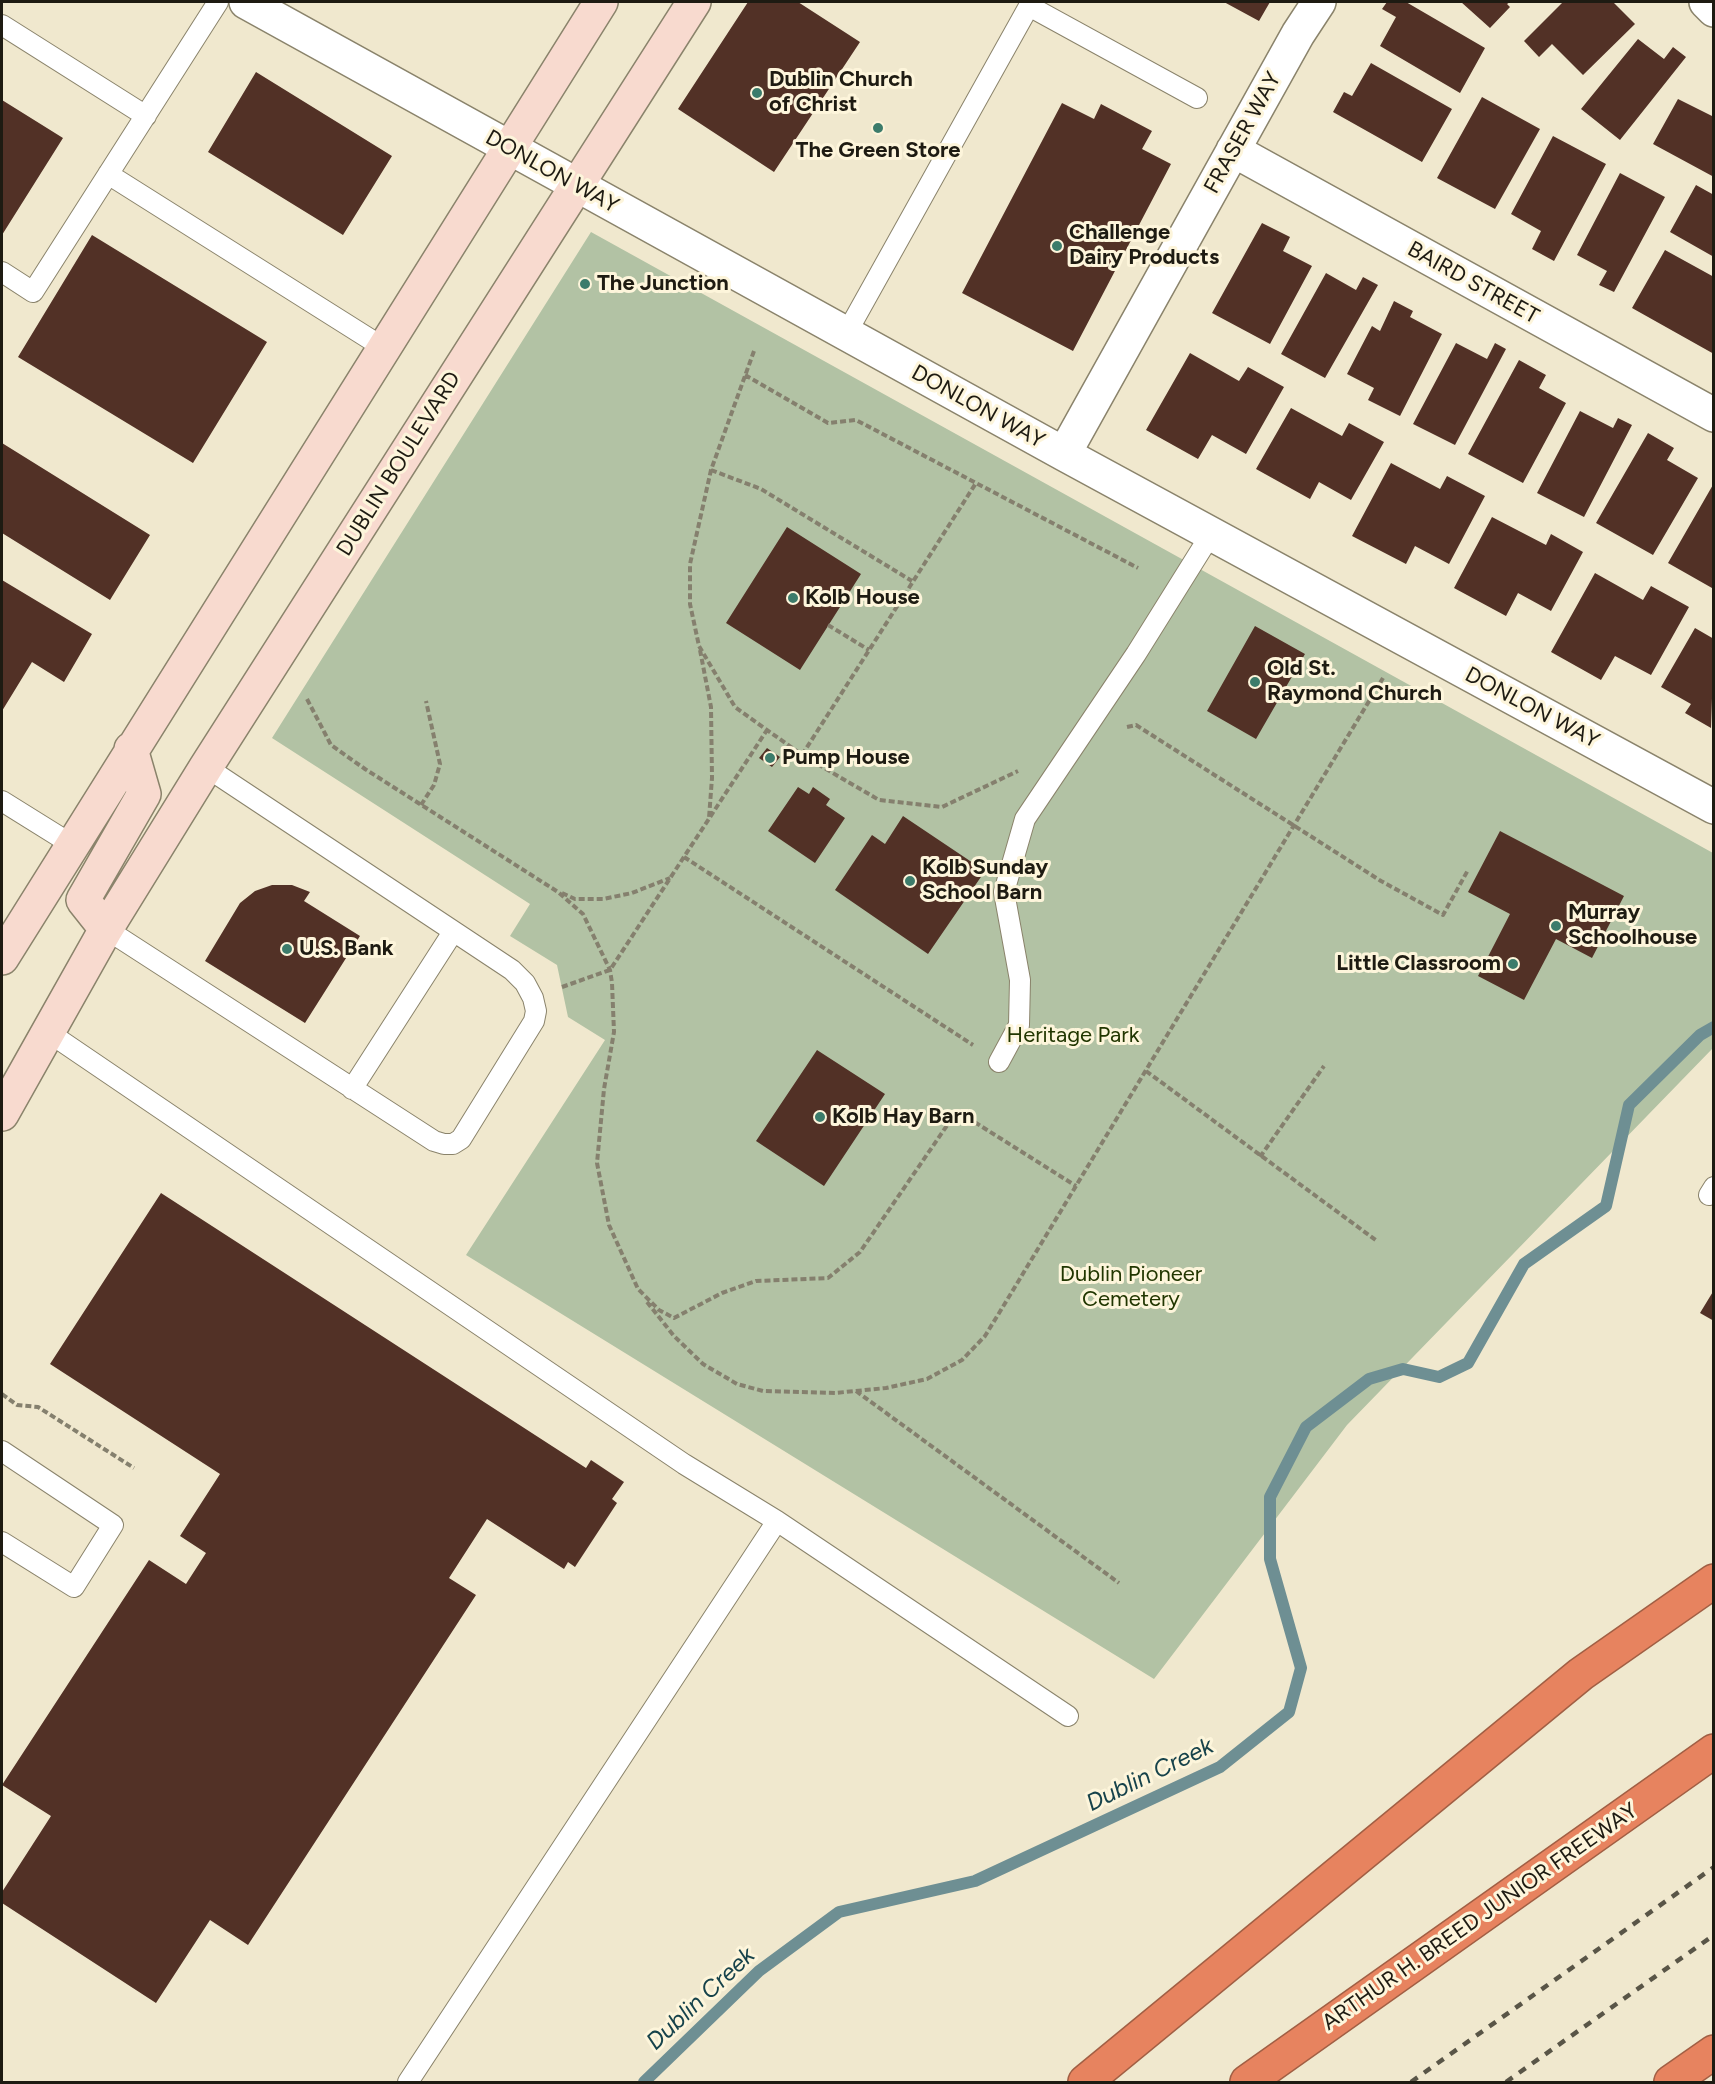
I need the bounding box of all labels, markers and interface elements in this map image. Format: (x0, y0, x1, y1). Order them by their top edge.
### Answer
place label: Dublin Church of Christ (769, 67, 913, 118)
street label: FRASER WAY (1199, 68, 1287, 198)
marker: Dublin Church of Christ (750, 86, 764, 100)
marker: The Green Store (871, 121, 885, 135)
street label: DONLON WAY (481, 125, 623, 219)
place label: The Green Store (796, 138, 960, 164)
place label: Challenge Dairy Products (1069, 220, 1219, 272)
street label: BAIRD STREET (1403, 236, 1543, 330)
marker: Challenge Dairy Products (1050, 239, 1064, 253)
place label: The Junction (597, 271, 729, 297)
marker: The Junction (578, 277, 592, 291)
street label: DONLON WAY (907, 360, 1049, 454)
street label: DUBLIN BOULEVARD (331, 367, 467, 561)
place label: Kolb House (805, 585, 920, 611)
marker: Kolb House (786, 591, 800, 605)
place label: Old St. Raymond Church (1267, 656, 1442, 708)
street label: DONLON WAY (1460, 662, 1604, 754)
marker: Old St. Raymond Church (1248, 675, 1262, 689)
place label: Pump House (782, 745, 910, 771)
marker: Pump House (763, 751, 777, 765)
place label: Kolb Sunday School Barn (922, 855, 1048, 906)
marker: Kolb Sunday School Barn (903, 874, 917, 888)
place label: Murray Schoolhouse (1568, 900, 1697, 951)
marker: Murray Schoolhouse (1549, 919, 1563, 933)
place label: U.S. Bank (299, 936, 394, 962)
marker: U.S. Bank (280, 942, 294, 956)
place label: Little Classroom (1336, 951, 1501, 977)
marker: Little Classroom (1506, 957, 1520, 971)
park label: Heritage Park (1007, 1023, 1139, 1049)
place label: Kolb Hay Barn (832, 1104, 974, 1130)
marker: Kolb Hay Barn (813, 1110, 827, 1124)
park label: Dublin Pioneer Cemetery (1060, 1262, 1202, 1314)
water label: Dublin Creek (1082, 1732, 1218, 1818)
street label: ARTHUR H. BREED JUNIOR FREEWAY (1317, 1798, 1643, 2036)
water label: Dublin Creek (641, 1942, 761, 2056)

